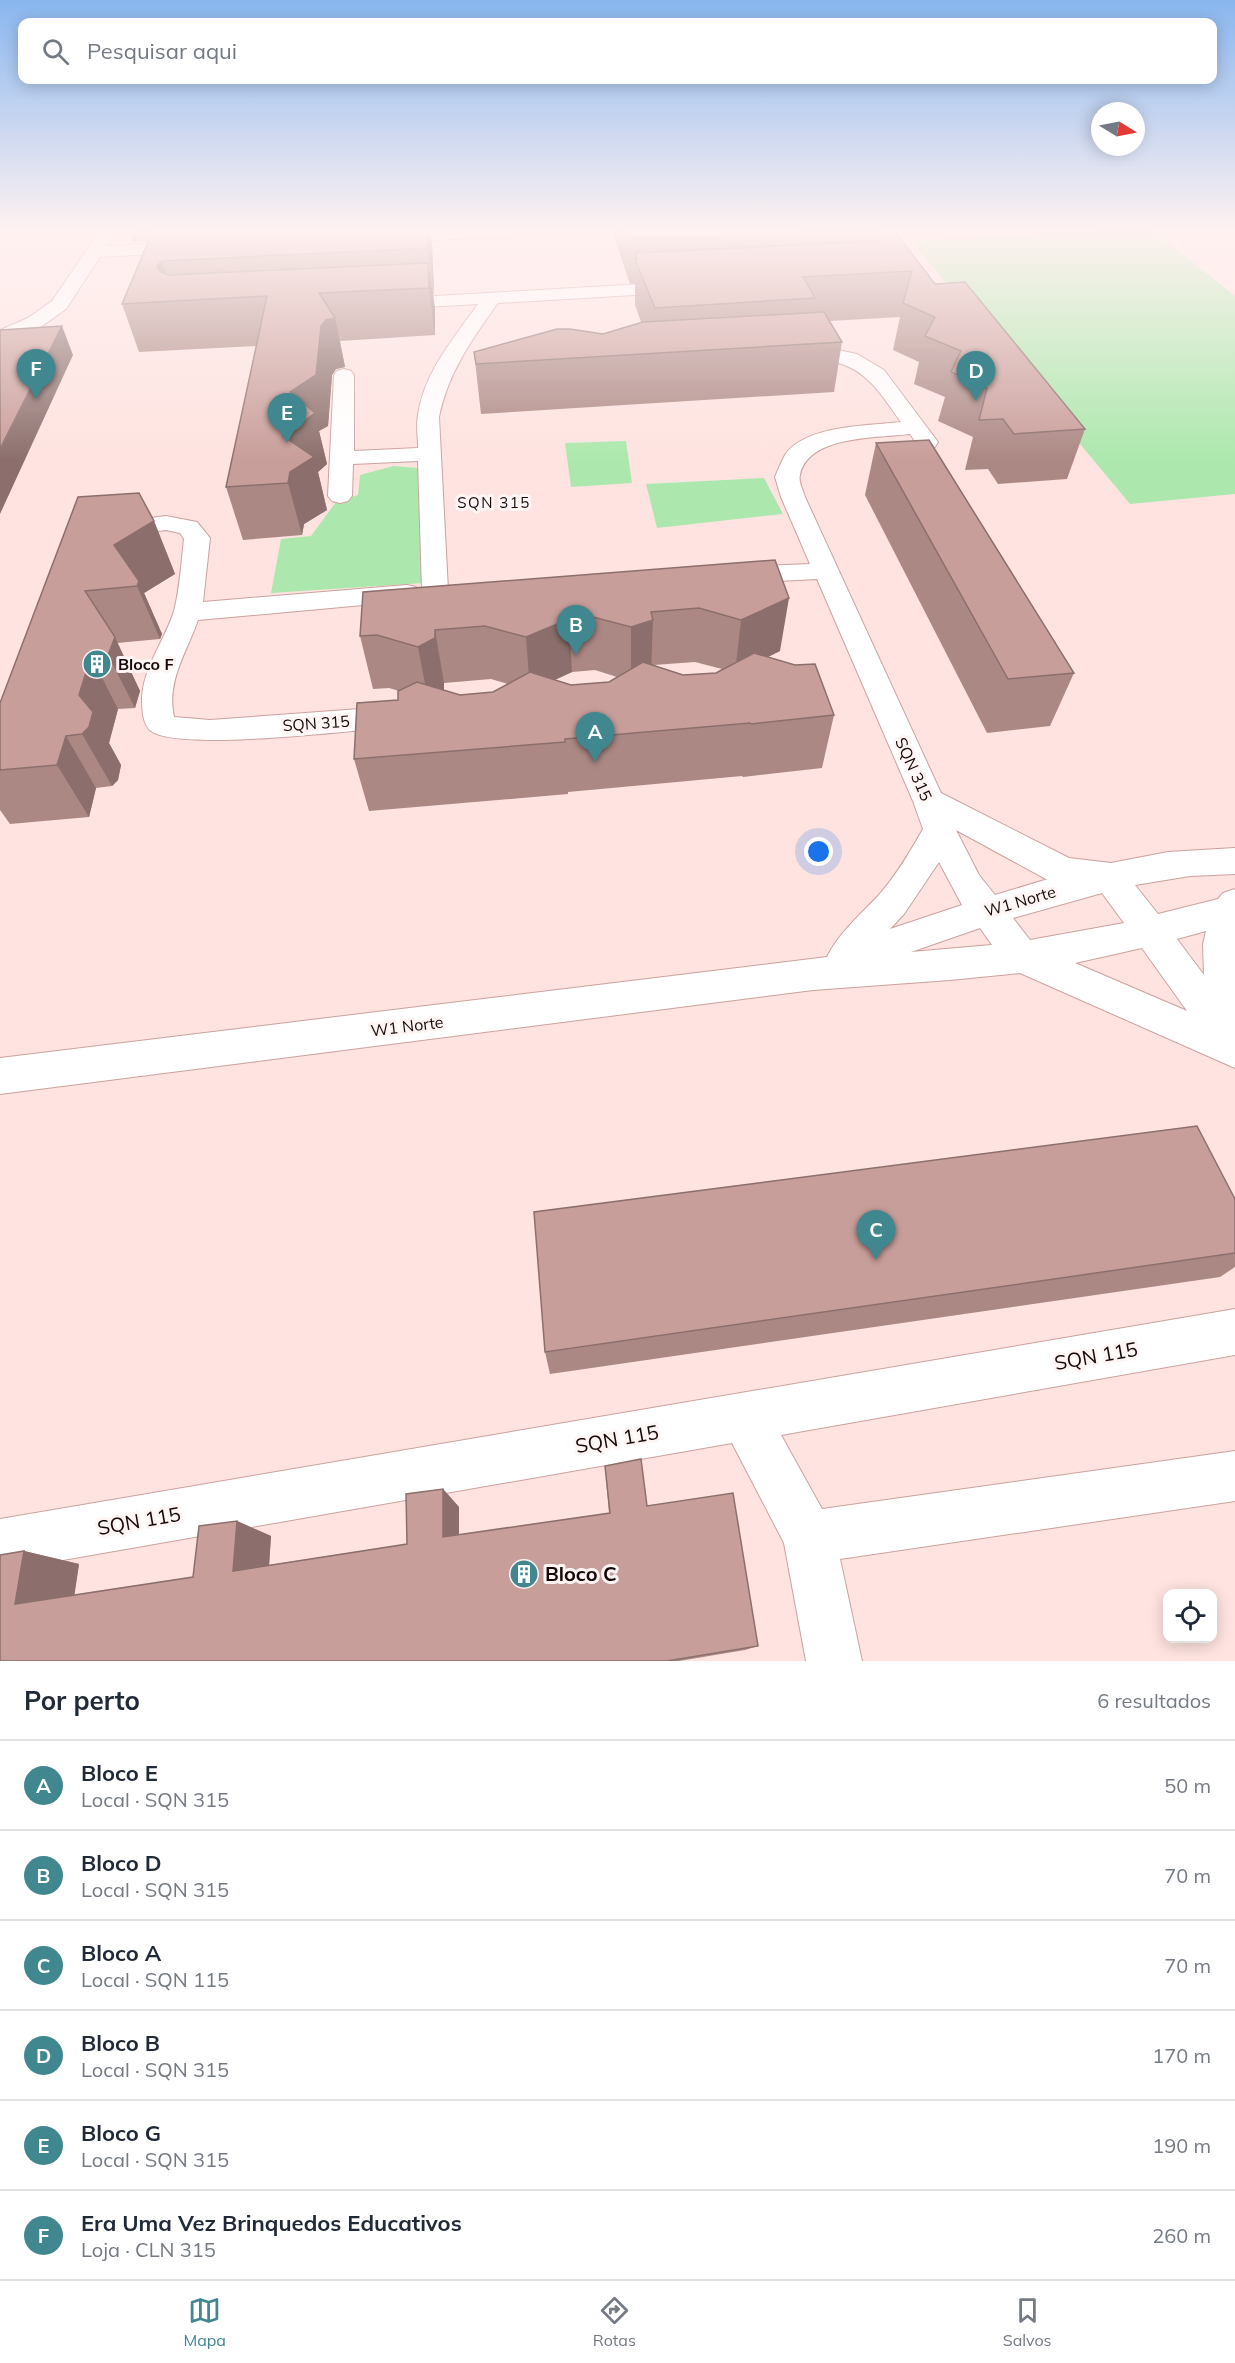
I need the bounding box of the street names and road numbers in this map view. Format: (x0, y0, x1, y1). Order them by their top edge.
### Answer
street label: SQN 315 (282, 711, 350, 735)
street label: SQN 315 (891, 734, 937, 804)
street label: W1 Norte (982, 881, 1058, 921)
street label: W1 Norte (369, 1012, 445, 1040)
street label: SQN 115 (1052, 1336, 1139, 1375)
street label: SQN 115 (573, 1419, 660, 1458)
street label: SQN 115 (95, 1501, 182, 1540)

